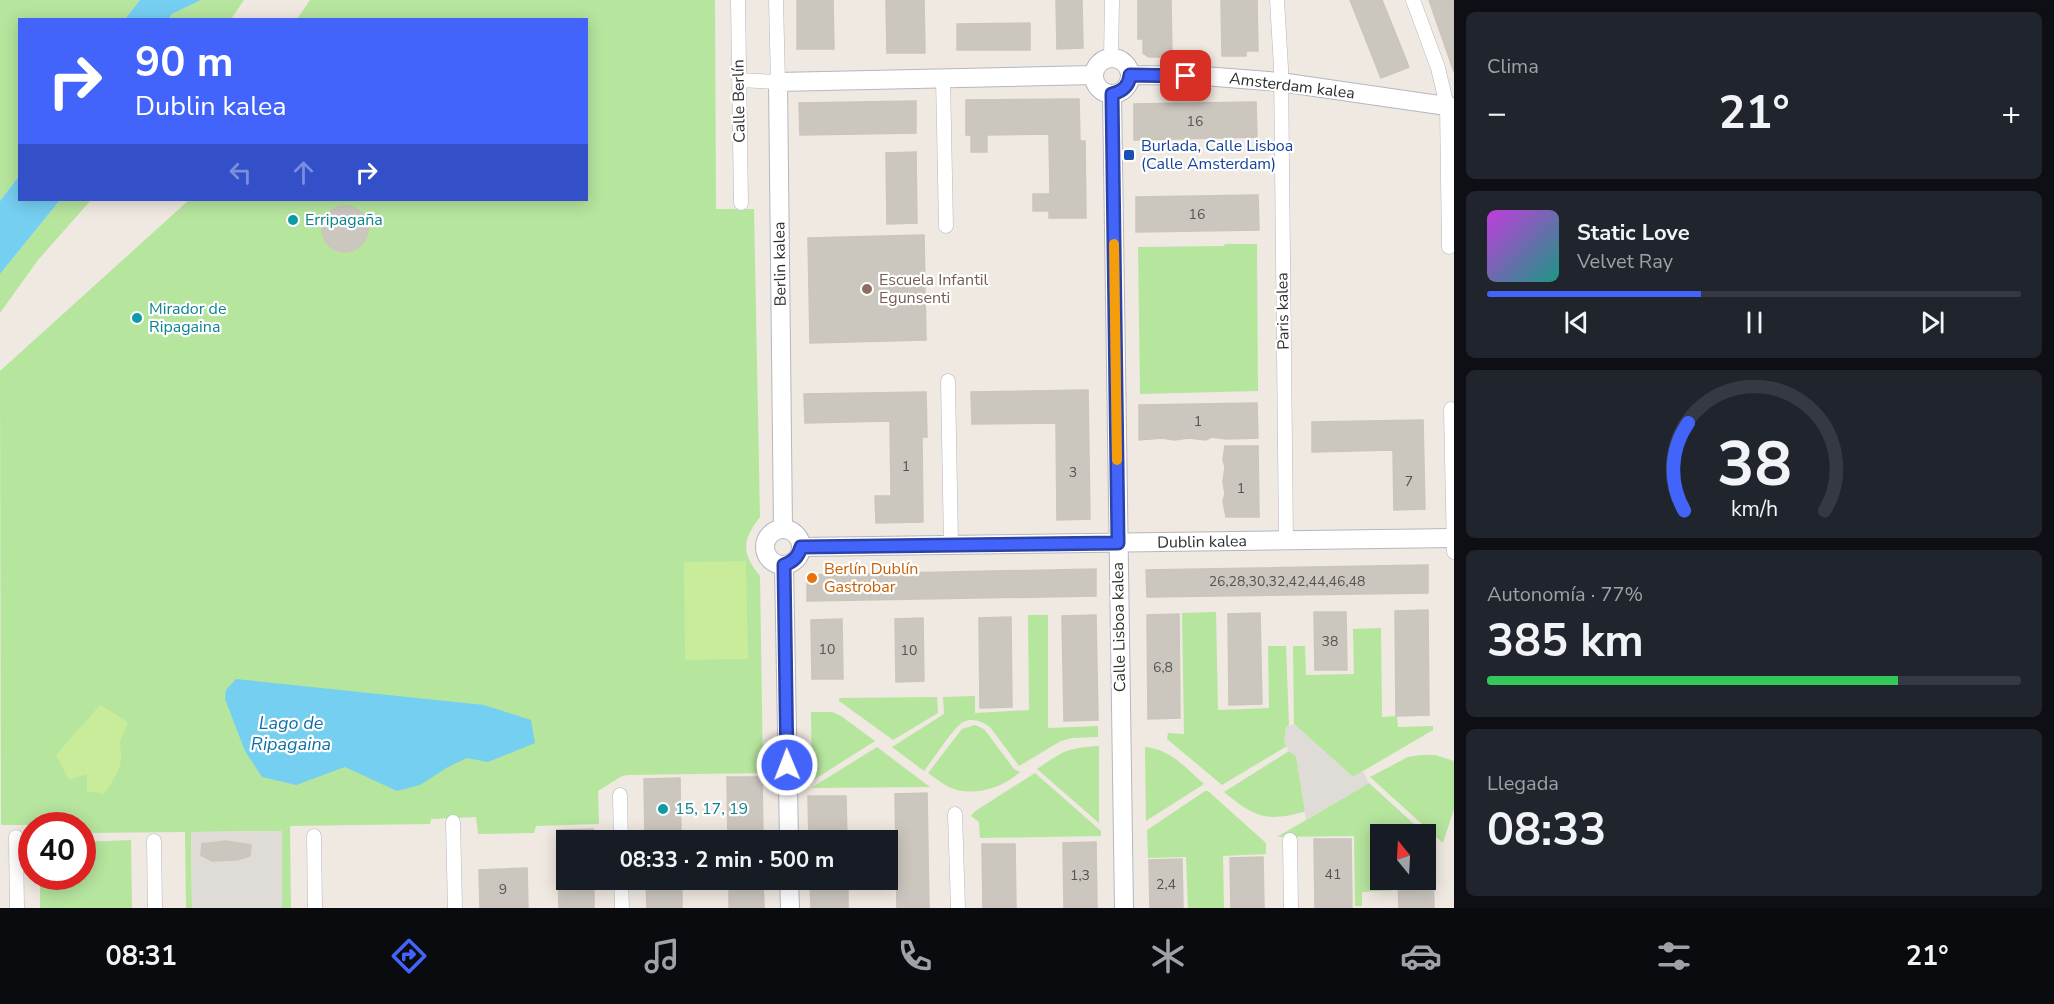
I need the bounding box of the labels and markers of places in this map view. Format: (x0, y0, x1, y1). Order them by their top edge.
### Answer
pin (1160, 50, 1211, 101)
place label: Burlada, Calle Lisboa (Calle Amsterdam) (1141, 135, 1293, 175)
marker: Burlada, Calle Lisboa (Calle Amsterdam) (1122, 148, 1136, 162)
place label: Erripagaña (305, 209, 383, 231)
marker: Erripagaña (286, 213, 300, 227)
place label: Escuela Infantil Egunsenti (879, 269, 988, 309)
marker: Escuela Infantil Egunsenti (860, 282, 874, 296)
place label: Mirador de Ripagaina (149, 298, 226, 338)
marker: Mirador de Ripagaina (130, 311, 144, 325)
place label: Berlín Dublín Gastrobar (824, 558, 918, 598)
marker: Berlín Dublín Gastrobar (805, 571, 819, 585)
place label: 15, 17, 19 (675, 798, 748, 820)
marker: 15, 17, 19 (656, 802, 670, 816)

